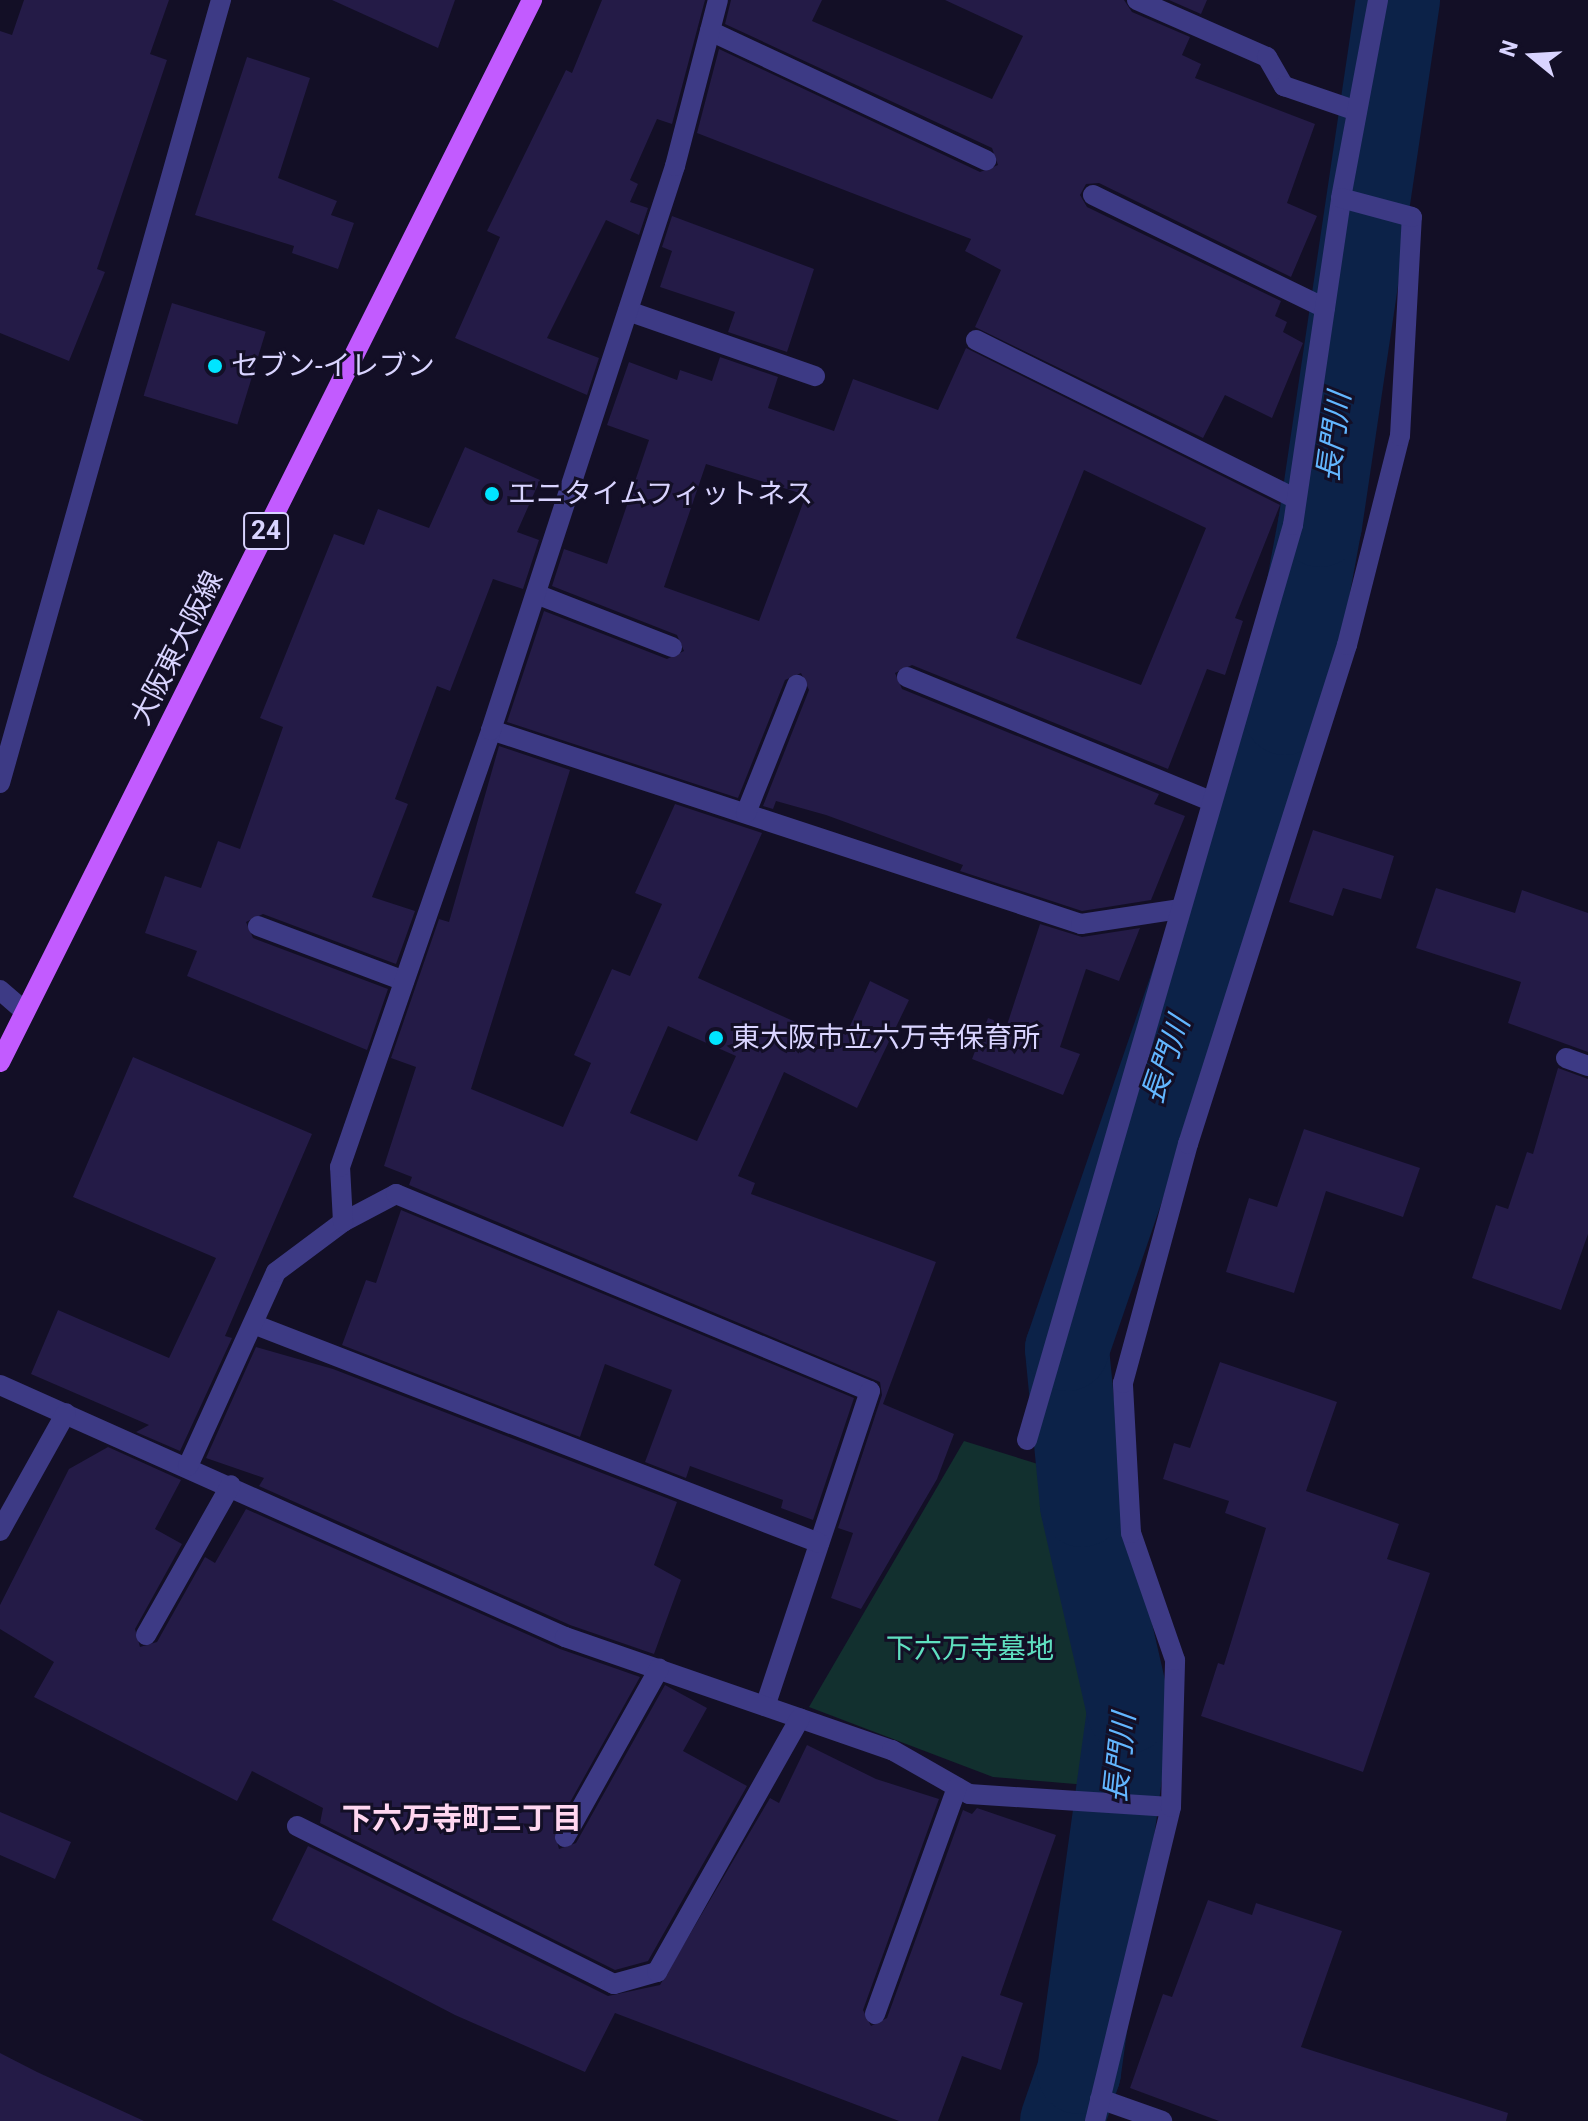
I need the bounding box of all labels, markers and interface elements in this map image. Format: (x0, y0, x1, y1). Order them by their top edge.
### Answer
north arrow (1492, 16, 1572, 96)
text: N (1494, 37, 1523, 60)
place label: セブン-イレブン (231, 349, 435, 383)
marker: セブン-イレブン (206, 357, 224, 375)
water label: 長門川 (1310, 390, 1358, 484)
place label: エニタイムフィットネス (508, 477, 816, 511)
marker: エニタイムフィットネス (483, 485, 501, 503)
road number: 24 (242, 509, 290, 553)
street label: 大阪東大阪線 (124, 566, 230, 730)
water label: 長門川 (1134, 1012, 1198, 1108)
place label: 東大阪市立六万寺保育所 (732, 1021, 1040, 1055)
marker: 東大阪市立六万寺保育所 (707, 1029, 725, 1047)
park label: 下六万寺墓地 (886, 1632, 1054, 1666)
water label: 長門川 (1097, 1711, 1143, 1805)
district label: 下六万寺町三丁目 (342, 1801, 582, 1837)

